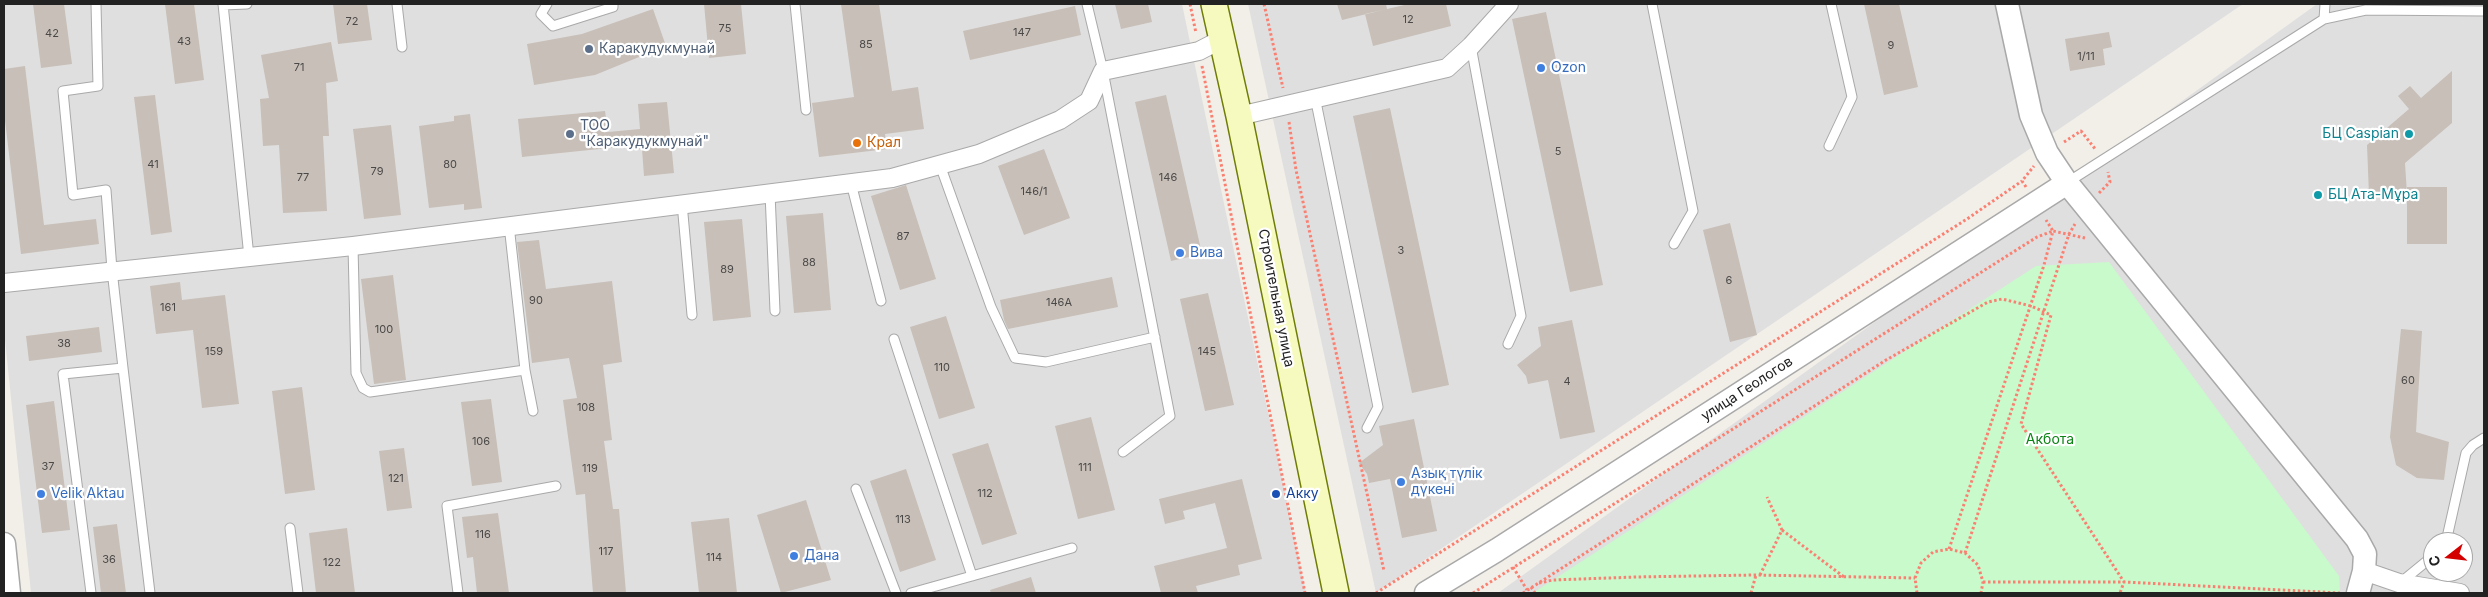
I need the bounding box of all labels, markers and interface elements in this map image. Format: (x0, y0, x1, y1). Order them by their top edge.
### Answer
house number: 12 (1402, 13, 1414, 27)
house number: 72 (346, 15, 358, 29)
house number: 75 (719, 22, 731, 36)
house number: 147 (1013, 26, 1031, 40)
house number: 42 (45, 27, 59, 41)
house number: 43 (177, 35, 191, 49)
house number: 85 (859, 38, 873, 52)
house number: 9 (1888, 39, 1894, 53)
place label: Каракудукмунай (599, 41, 715, 57)
marker: Каракудукмунай (583, 43, 595, 55)
house number: 1/11 (2077, 50, 2095, 64)
place label: Ozon (1551, 60, 1586, 76)
house number: 71 (294, 61, 304, 75)
marker: Ozon (1535, 62, 1547, 74)
place label: ТОО "Каракудукмунай" (580, 118, 709, 150)
place label: БЦ Сaspian (2322, 126, 2399, 142)
marker: ТОО "Каракудукмунай" (564, 128, 576, 140)
marker: БЦ Сaspian (2403, 128, 2415, 140)
place label: Крал (867, 135, 901, 151)
marker: Крал (851, 137, 863, 149)
house number: 5 (1555, 145, 1561, 159)
house number: 41 (147, 158, 159, 172)
house number: 80 (443, 158, 457, 172)
house number: 79 (371, 165, 383, 179)
house number: 77 (297, 171, 309, 185)
house number: 146 (1159, 171, 1177, 185)
house number: 146/1 (1021, 185, 1047, 199)
place label: БЦ Ата-Мұра (2328, 187, 2418, 203)
marker: БЦ Ата-Мұра (2312, 189, 2324, 201)
street label: Строительная улица (1254, 228, 1298, 368)
house number: 87 (896, 230, 910, 244)
house number: 3 (1398, 244, 1404, 258)
place label: Вива (1190, 245, 1223, 261)
marker: Вива (1174, 247, 1186, 259)
house number: 88 (802, 256, 816, 270)
house number: 89 (720, 263, 734, 277)
house number: 6 (1726, 274, 1732, 288)
house number: 90 (529, 294, 543, 308)
house number: 146А (1046, 296, 1072, 310)
house number: 161 (160, 301, 176, 315)
house number: 100 (375, 323, 393, 337)
house number: 38 (57, 337, 71, 351)
house number: 159 (205, 345, 223, 359)
house number: 145 (1198, 345, 1216, 359)
street label: улица Геологов (1698, 353, 1796, 425)
house number: 110 (934, 361, 950, 375)
house number: 60 (2401, 374, 2415, 388)
house number: 4 (1563, 375, 1571, 389)
house number: 108 (577, 401, 595, 415)
park label: Акбота (2026, 432, 2074, 448)
house number: 106 (472, 435, 490, 449)
house number: 37 (41, 460, 55, 474)
house number: 111 (1078, 461, 1092, 475)
house number: 119 (582, 462, 598, 476)
place label: Азық түлік дүкені (1411, 466, 1483, 498)
house number: 121 (388, 472, 404, 486)
marker: Азық түлік дүкені (1395, 476, 1407, 488)
place label: Velik Aktau (51, 486, 125, 502)
place label: Акку (1286, 486, 1319, 502)
house number: 112 (977, 487, 993, 501)
marker: Velik Aktau (35, 488, 47, 500)
marker: Акку (1270, 488, 1282, 500)
house number: 113 (895, 513, 911, 527)
house number: 116 (475, 528, 491, 542)
north arrow (2423, 532, 2473, 582)
house number: 117 (598, 545, 614, 559)
place label: Дана (804, 548, 839, 564)
marker: Дана (788, 550, 800, 562)
house number: 114 (706, 551, 722, 565)
house number: 36 (102, 553, 116, 567)
text: С (2424, 554, 2444, 568)
house number: 122 (323, 556, 341, 570)

